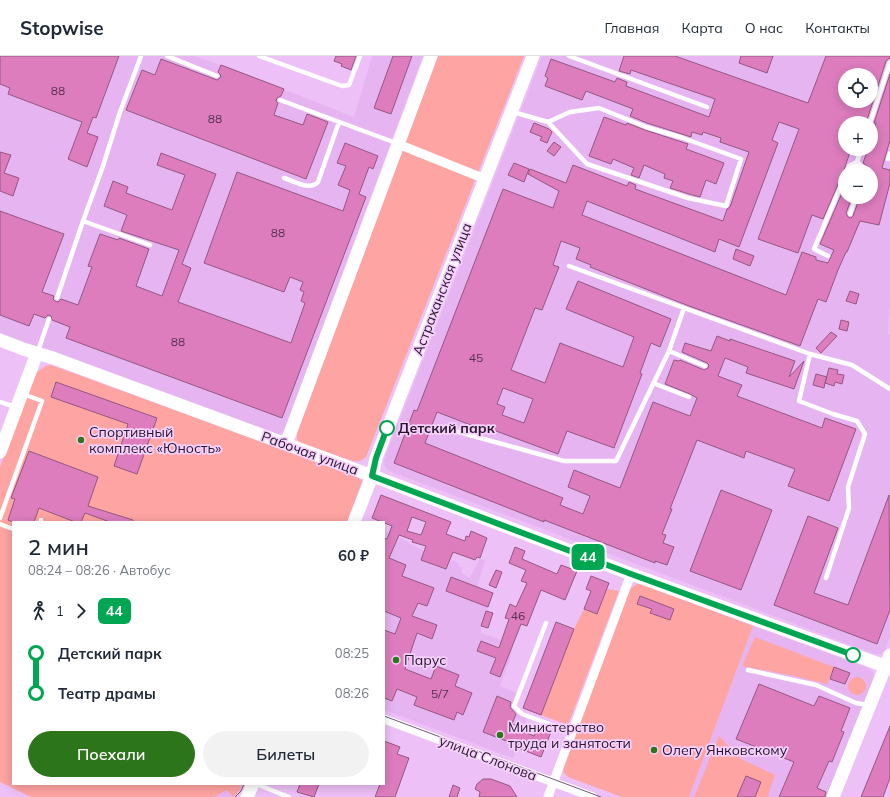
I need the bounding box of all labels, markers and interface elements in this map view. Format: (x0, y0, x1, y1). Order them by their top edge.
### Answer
text: Stopwise (20, 16, 104, 40)
text: Главная (605, 19, 660, 37)
text: Карта (682, 19, 723, 37)
text: О нас (745, 19, 783, 37)
text: Контакты (805, 19, 870, 37)
map controls (838, 68, 878, 204)
button: locate (838, 68, 878, 108)
house number: 88 (51, 83, 65, 98)
house number: 88 (208, 111, 222, 126)
button: + (838, 116, 878, 156)
button: − (838, 164, 878, 204)
street label: Астраханская улица (408, 220, 476, 358)
house number: 88 (271, 225, 285, 240)
house number: 88 (171, 334, 185, 349)
house number: 45 (469, 350, 483, 365)
place label: Детский парк (398, 419, 496, 437)
marker: Детский парк (379, 420, 395, 436)
place label: Спортивный комплекс «Юность» (89, 423, 221, 457)
street label: Рабочая улица (259, 427, 361, 479)
marker: Спортивный комплекс «Юность» (76, 435, 86, 445)
text: 2 мин (28, 533, 89, 561)
line badge: 44 (570, 544, 606, 570)
text: 60 ₽ (338, 546, 369, 565)
text: 44 (580, 548, 596, 566)
text: 08:24 – 08:26 · Автобус (28, 562, 171, 578)
icon: walk (28, 600, 50, 622)
icon: forward (70, 600, 92, 622)
text: 44 (106, 602, 123, 620)
text: 1 (56, 603, 64, 619)
house number: 46 (511, 608, 525, 623)
text: Детский парк (58, 644, 162, 663)
text: 08:25 (335, 645, 369, 661)
unlabelled marker (845, 647, 861, 663)
place label: Парус (404, 651, 446, 669)
marker: Парус (391, 655, 401, 665)
text: Театр драмы (58, 684, 156, 703)
text: 08:26 (335, 685, 369, 701)
house number: 5/7 (431, 686, 449, 701)
place label: Министерство труда и занятости (508, 718, 631, 752)
marker: Министерство труда и занятости (495, 730, 505, 740)
button: Поехали (28, 731, 195, 777)
button: Билеты (203, 731, 369, 777)
street label: улица Слонова (437, 731, 539, 785)
place label: Олегу Янковскому (662, 741, 788, 759)
marker: Олегу Янковскому (649, 745, 659, 755)

